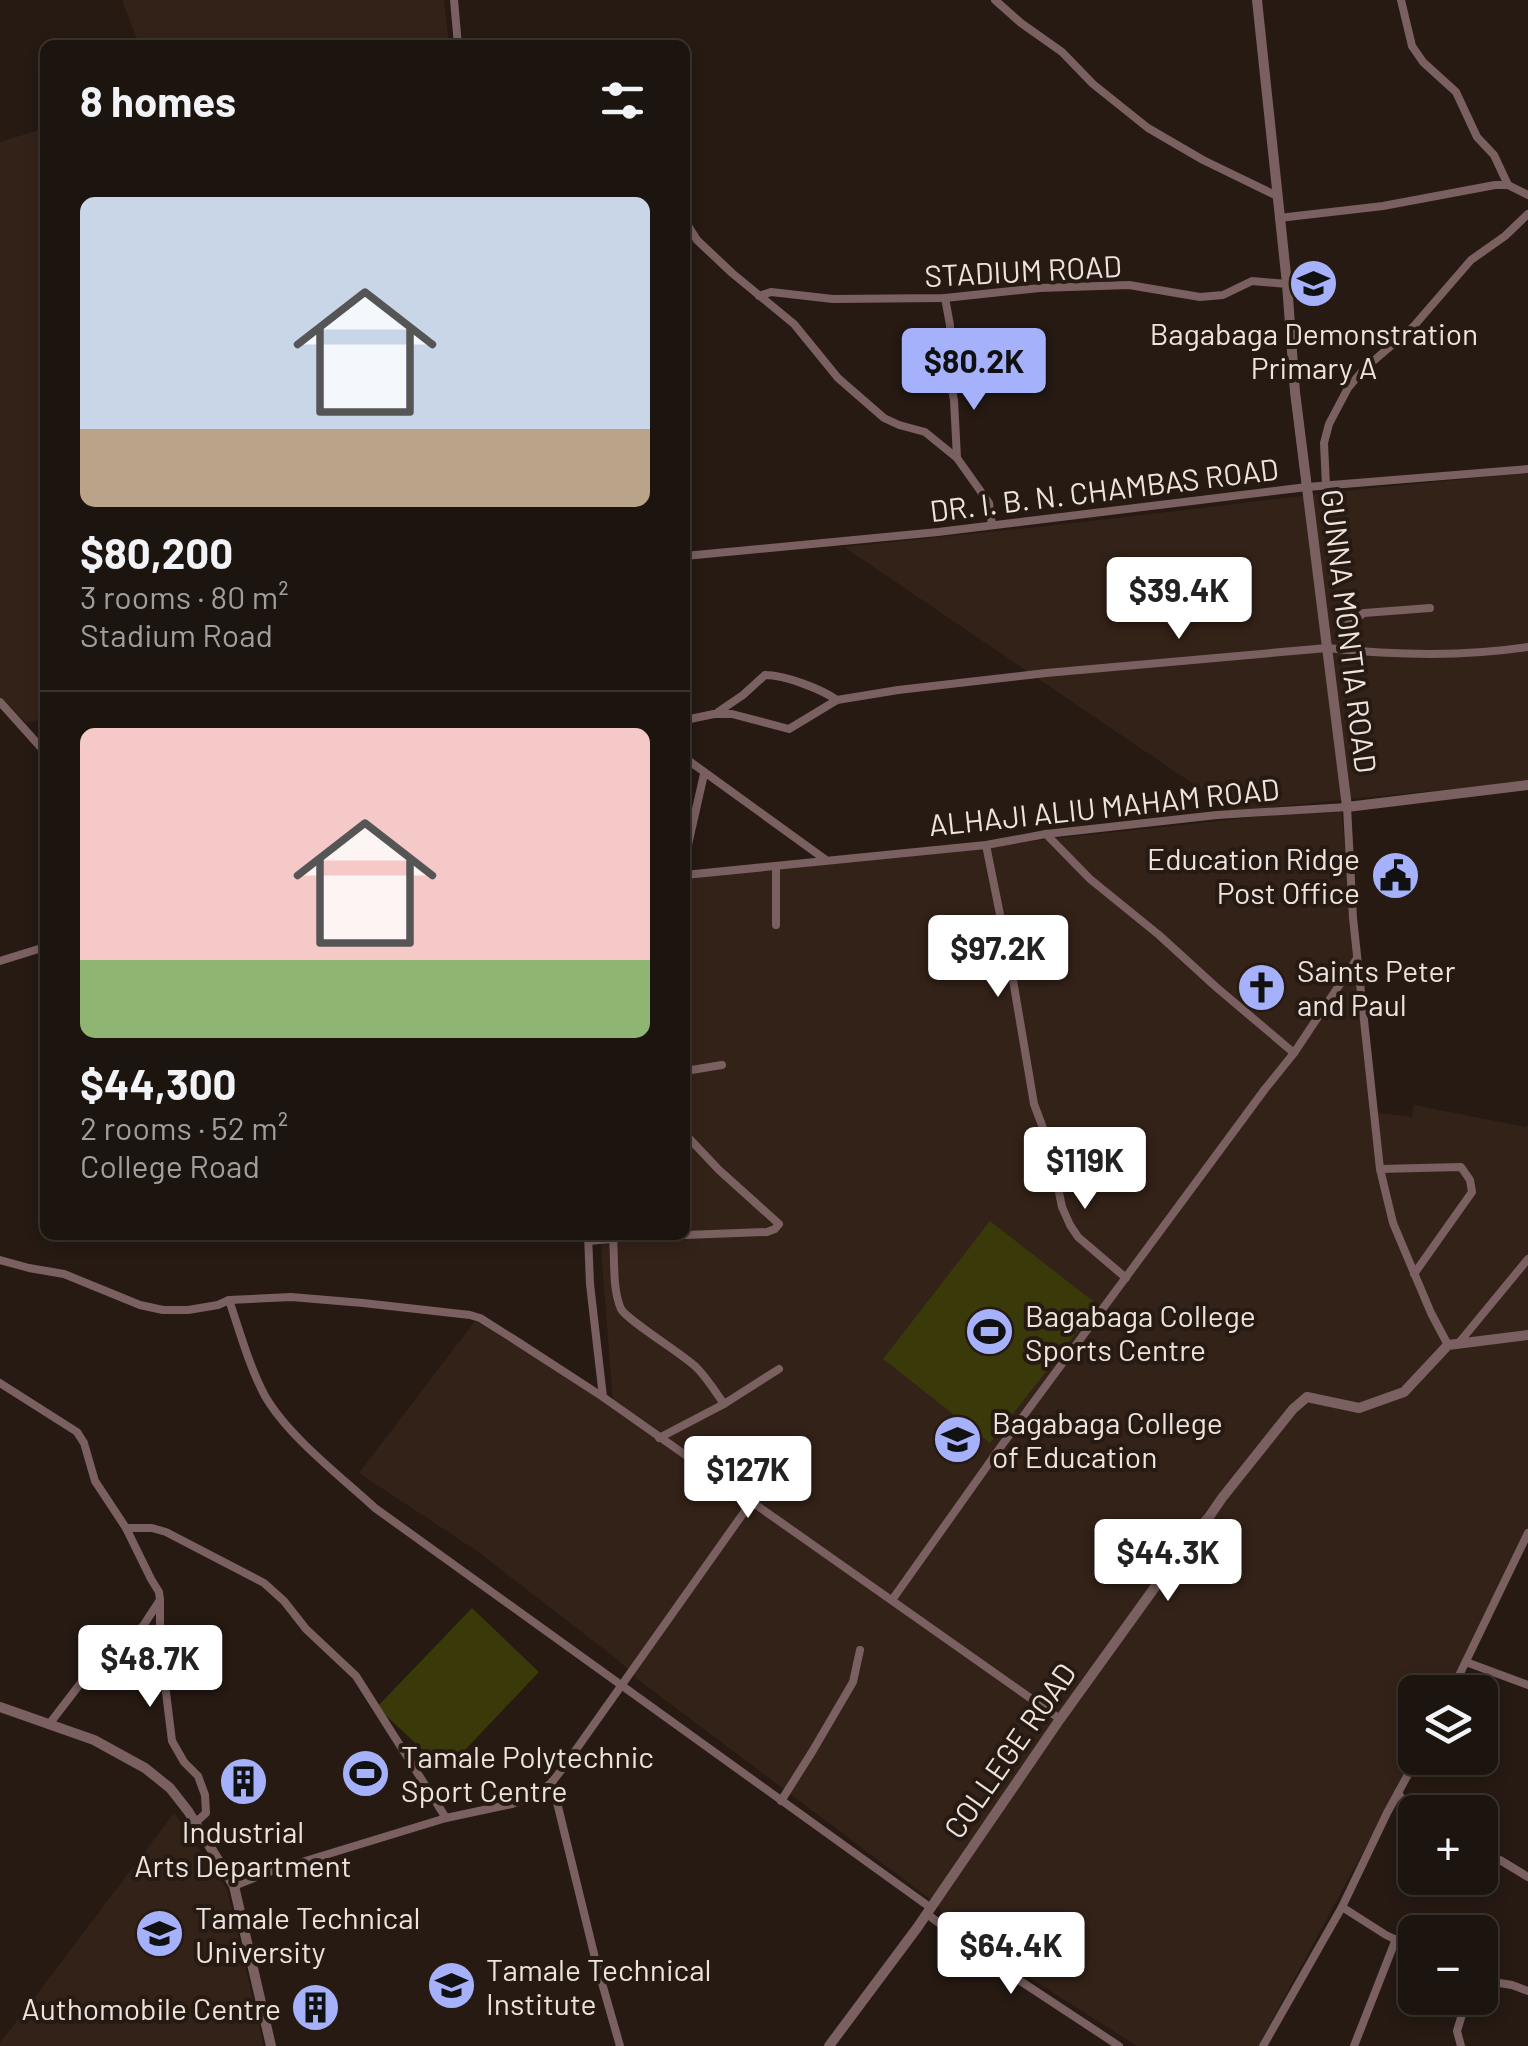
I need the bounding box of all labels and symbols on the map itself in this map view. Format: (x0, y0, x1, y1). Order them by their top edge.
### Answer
street label: STADIUM ROAD (923, 247, 1123, 293)
school or university icon: Bagabaga Demonstration Primary A (1288, 258, 1340, 310)
place label: Bagabaga Demonstration Primary A (1150, 315, 1478, 385)
pin: $80.2K (893, 328, 1055, 413)
street label: DR. I. B. N. CHAMBAS ROAD (928, 450, 1280, 528)
street label: GUNNA MONTIA ROAD (1315, 487, 1385, 775)
pin: $39.4K (1098, 557, 1260, 642)
street label: ALHAJI ALIU MAHAM ROAD (927, 770, 1281, 842)
place label: Education Ridge Post Office (1147, 840, 1360, 910)
public building icon: Education Ridge Post Office (1369, 849, 1421, 901)
pin: $97.2K (917, 915, 1079, 1000)
place label: Saints Peter and Paul (1297, 952, 1455, 1022)
church icon: Saints Peter and Paul (1236, 961, 1288, 1013)
pin: $119K (1015, 1127, 1155, 1212)
place label: Bagabaga College Sports Centre (1025, 1297, 1256, 1367)
sports icon: Bagabaga College Sports Centre (964, 1306, 1016, 1358)
place label: Bagabaga College of Education (992, 1404, 1223, 1474)
school or university icon: Bagabaga College of Education (931, 1413, 983, 1465)
pin: $127K (678, 1436, 818, 1521)
pin: $44.3K (1087, 1519, 1249, 1604)
pin: $48.7K (69, 1625, 231, 1710)
street label: COLLEGE ROAD (935, 1656, 1083, 1844)
place label: Tamale Polytechnic Sport Centre (401, 1738, 654, 1808)
sports icon: Tamale Polytechnic Sport Centre (340, 1747, 392, 1799)
building icon: Industrial Arts Department (217, 1756, 269, 1808)
place label: Industrial Arts Department (134, 1813, 352, 1883)
place label: Tamale Technical University (195, 1899, 420, 1969)
school or university icon: Tamale Technical University (134, 1908, 186, 1960)
pin: $64.4K (930, 1912, 1092, 1997)
place label: Tamale Technical Institute (486, 1951, 711, 2021)
school or university icon: Tamale Technical Institute (425, 1960, 477, 2012)
building icon: Authomobile Centre (290, 1982, 342, 2034)
place label: Authomobile Centre (22, 1990, 281, 2026)

